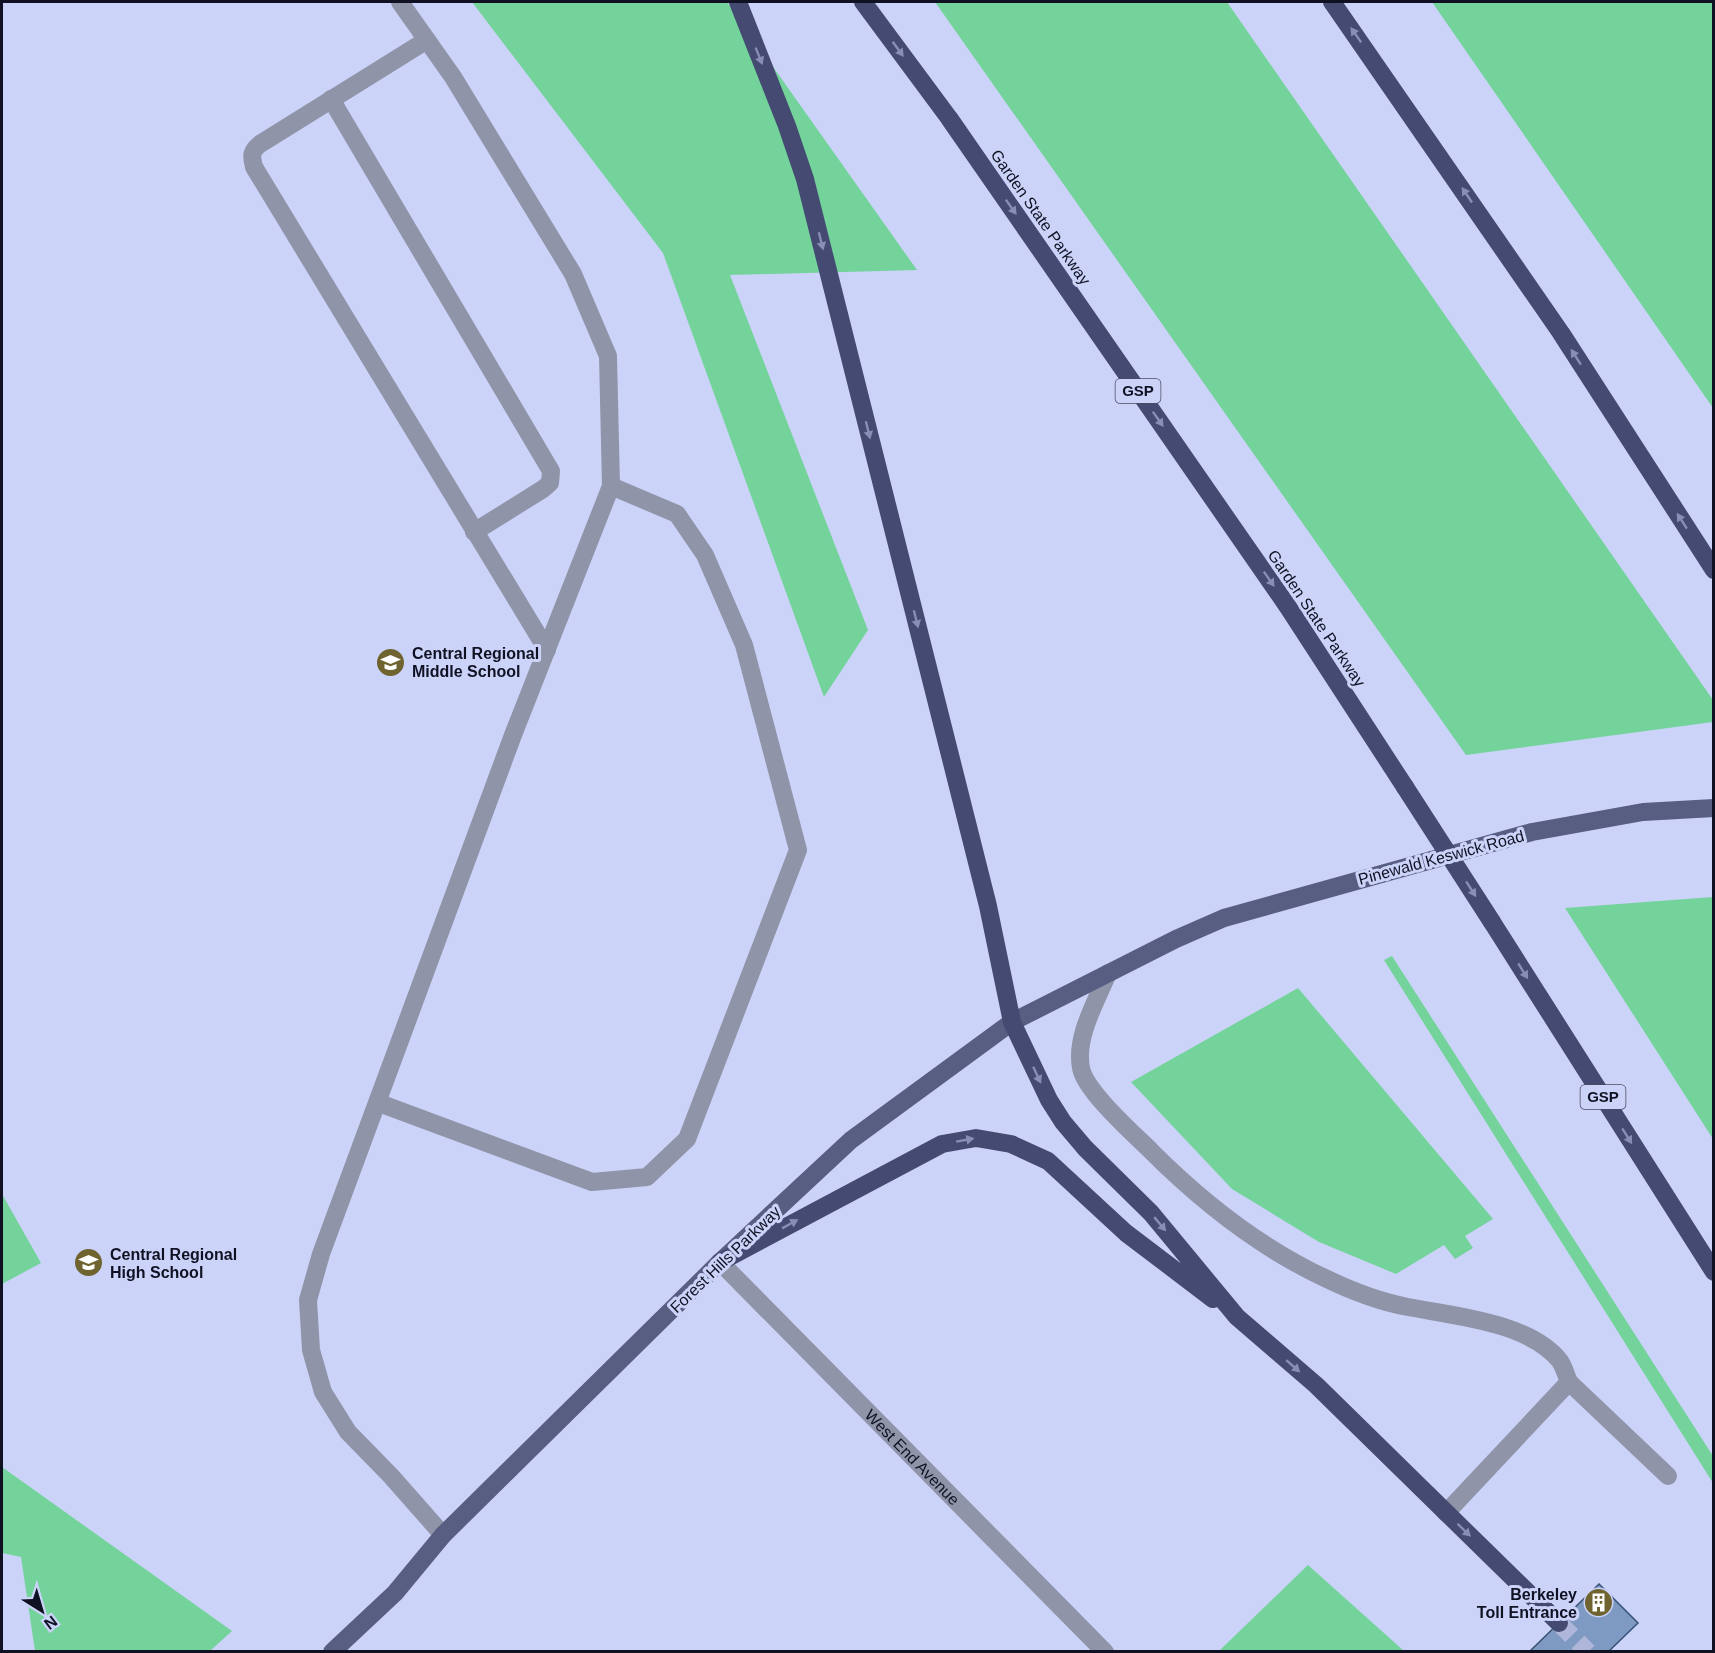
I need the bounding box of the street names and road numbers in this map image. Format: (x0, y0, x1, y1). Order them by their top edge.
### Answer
street label: Garden State Parkway (987, 146, 1094, 288)
road number: GSP (1116, 379, 1160, 403)
street label: Garden State Parkway (1265, 547, 1369, 690)
street label: Pinewald Keswick Road (1356, 827, 1526, 888)
road number: GSP (1580, 1085, 1626, 1109)
street label: Forest Hills Parkway (667, 1203, 784, 1316)
street label: West End Avenue (862, 1406, 963, 1508)

